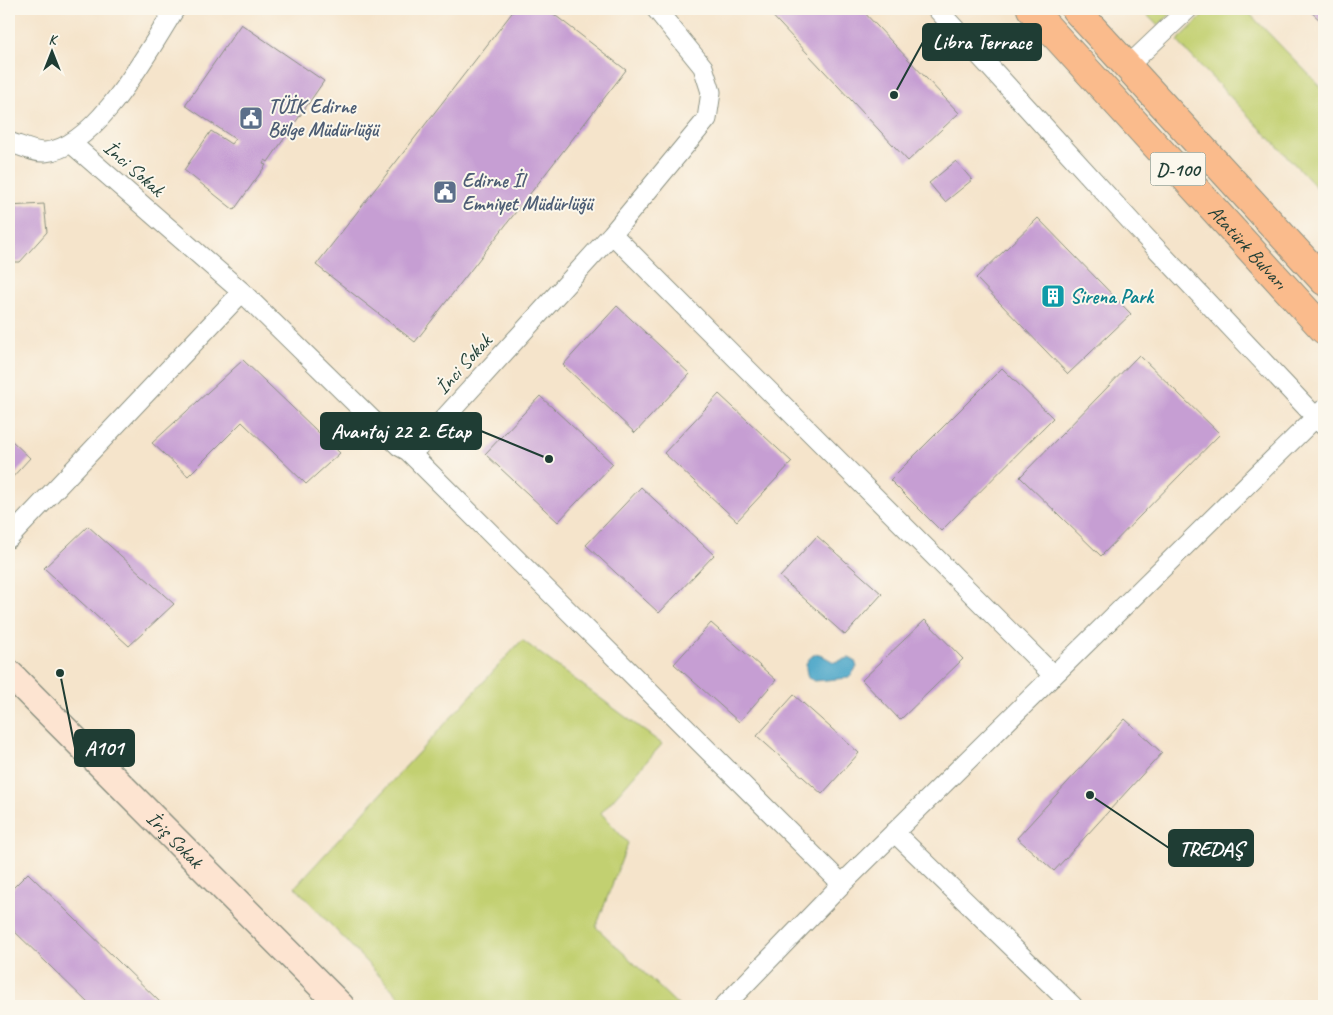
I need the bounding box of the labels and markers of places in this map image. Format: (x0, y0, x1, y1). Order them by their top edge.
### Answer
callout: Libra Terrace (923, 24, 1041, 60)
place label: TÜİK Edirne Bölge Müdürlüğü (268, 94, 381, 142)
public building icon: TÜİK Edirne Bölge Müdürlüğü (238, 105, 264, 131)
place label: Edirne İl Emniyet Müdürlüğü (462, 168, 595, 216)
public building icon: Edirne İl Emniyet Müdürlüğü (432, 179, 458, 205)
building icon: Sirena Park (1040, 283, 1066, 309)
place label: Sirena Park (1070, 284, 1155, 309)
callout: Avantaj 22 2. Etap (321, 413, 481, 449)
callout: A101 (75, 730, 134, 766)
callout: TREDAŞ (1169, 830, 1253, 866)

